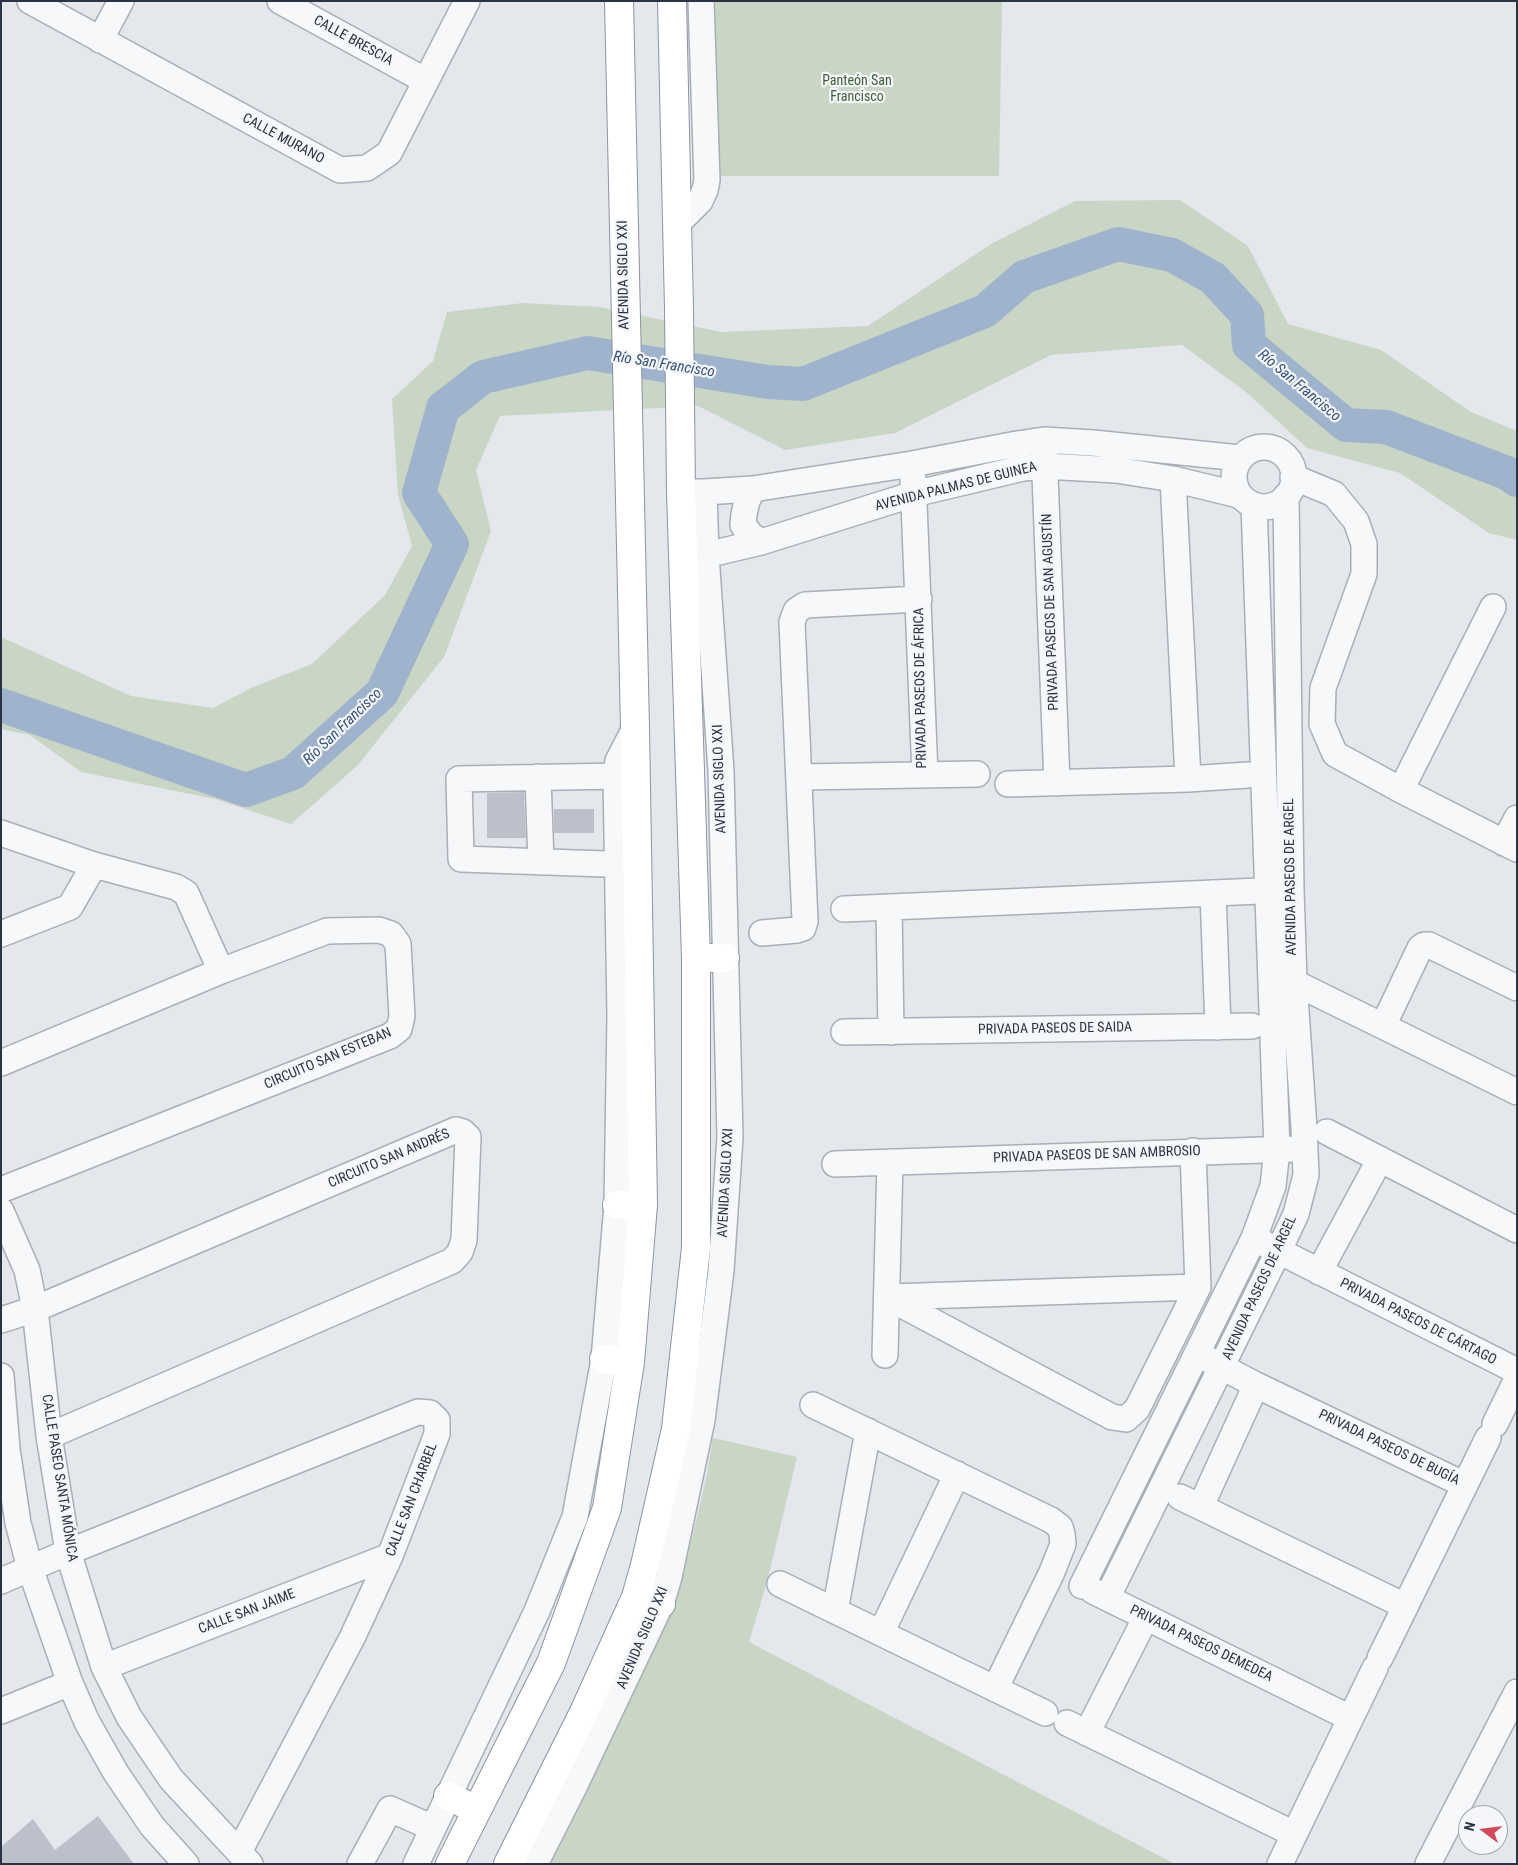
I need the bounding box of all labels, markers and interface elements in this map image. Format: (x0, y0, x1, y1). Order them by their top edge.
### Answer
street label: CALLE BRESCIA (310, 12, 396, 70)
park label: Panteón San Francisco (822, 73, 892, 105)
street label: CALLE MURANO (239, 110, 327, 168)
street label: AVENIDA SIGLO XXI (615, 220, 633, 330)
water label: Río San Francisco (1254, 346, 1344, 426)
water label: Río San Francisco (612, 348, 716, 382)
street label: AVENIDA PALMAS DE GUINEA (873, 459, 1039, 515)
street label: PRIVADA PASEOS DE SAN AGUSTÍN (1039, 513, 1063, 711)
street label: PRIVADA PASEOS DE ÁFRICA (911, 607, 931, 769)
water label: Río San Francisco (300, 685, 386, 769)
street label: AVENIDA SIGLO XXI (710, 724, 730, 834)
street label: AVENIDA PASEOS DE ARGEL (1281, 798, 1301, 956)
street label: PRIVADA PASEOS DE SAIDA (978, 1019, 1132, 1039)
street label: CIRCUITO SAN ESTEBAN (262, 1025, 394, 1093)
street label: CIRCUITO SAN ANDRÉS (326, 1126, 452, 1192)
street label: AVENIDA SIGLO XXI (715, 1128, 737, 1238)
street label: PRIVADA PASEOS DE SAN AMBROSIO (993, 1143, 1201, 1167)
street label: AVENIDA PASEOS DE ARGEL (1219, 1213, 1301, 1363)
street label: PRIVADA PASEOS DE CÁRTAGO (1337, 1275, 1499, 1369)
street label: CALLE PASEO SANTA MÓNICA (37, 1393, 81, 1563)
street label: PRIVADA PASEOS DE BUGÍA (1316, 1407, 1462, 1489)
street label: CALLE SAN CHARBEL (383, 1441, 441, 1559)
street label: AVENIDA SIGLO XXI (614, 1584, 672, 1692)
street label: CALLE SAN JAIME (196, 1586, 298, 1638)
street label: PRIVADA PASEOS DEMEDEA (1127, 1602, 1275, 1686)
north arrow (1458, 1805, 1508, 1855)
text: N (1461, 1820, 1478, 1833)

